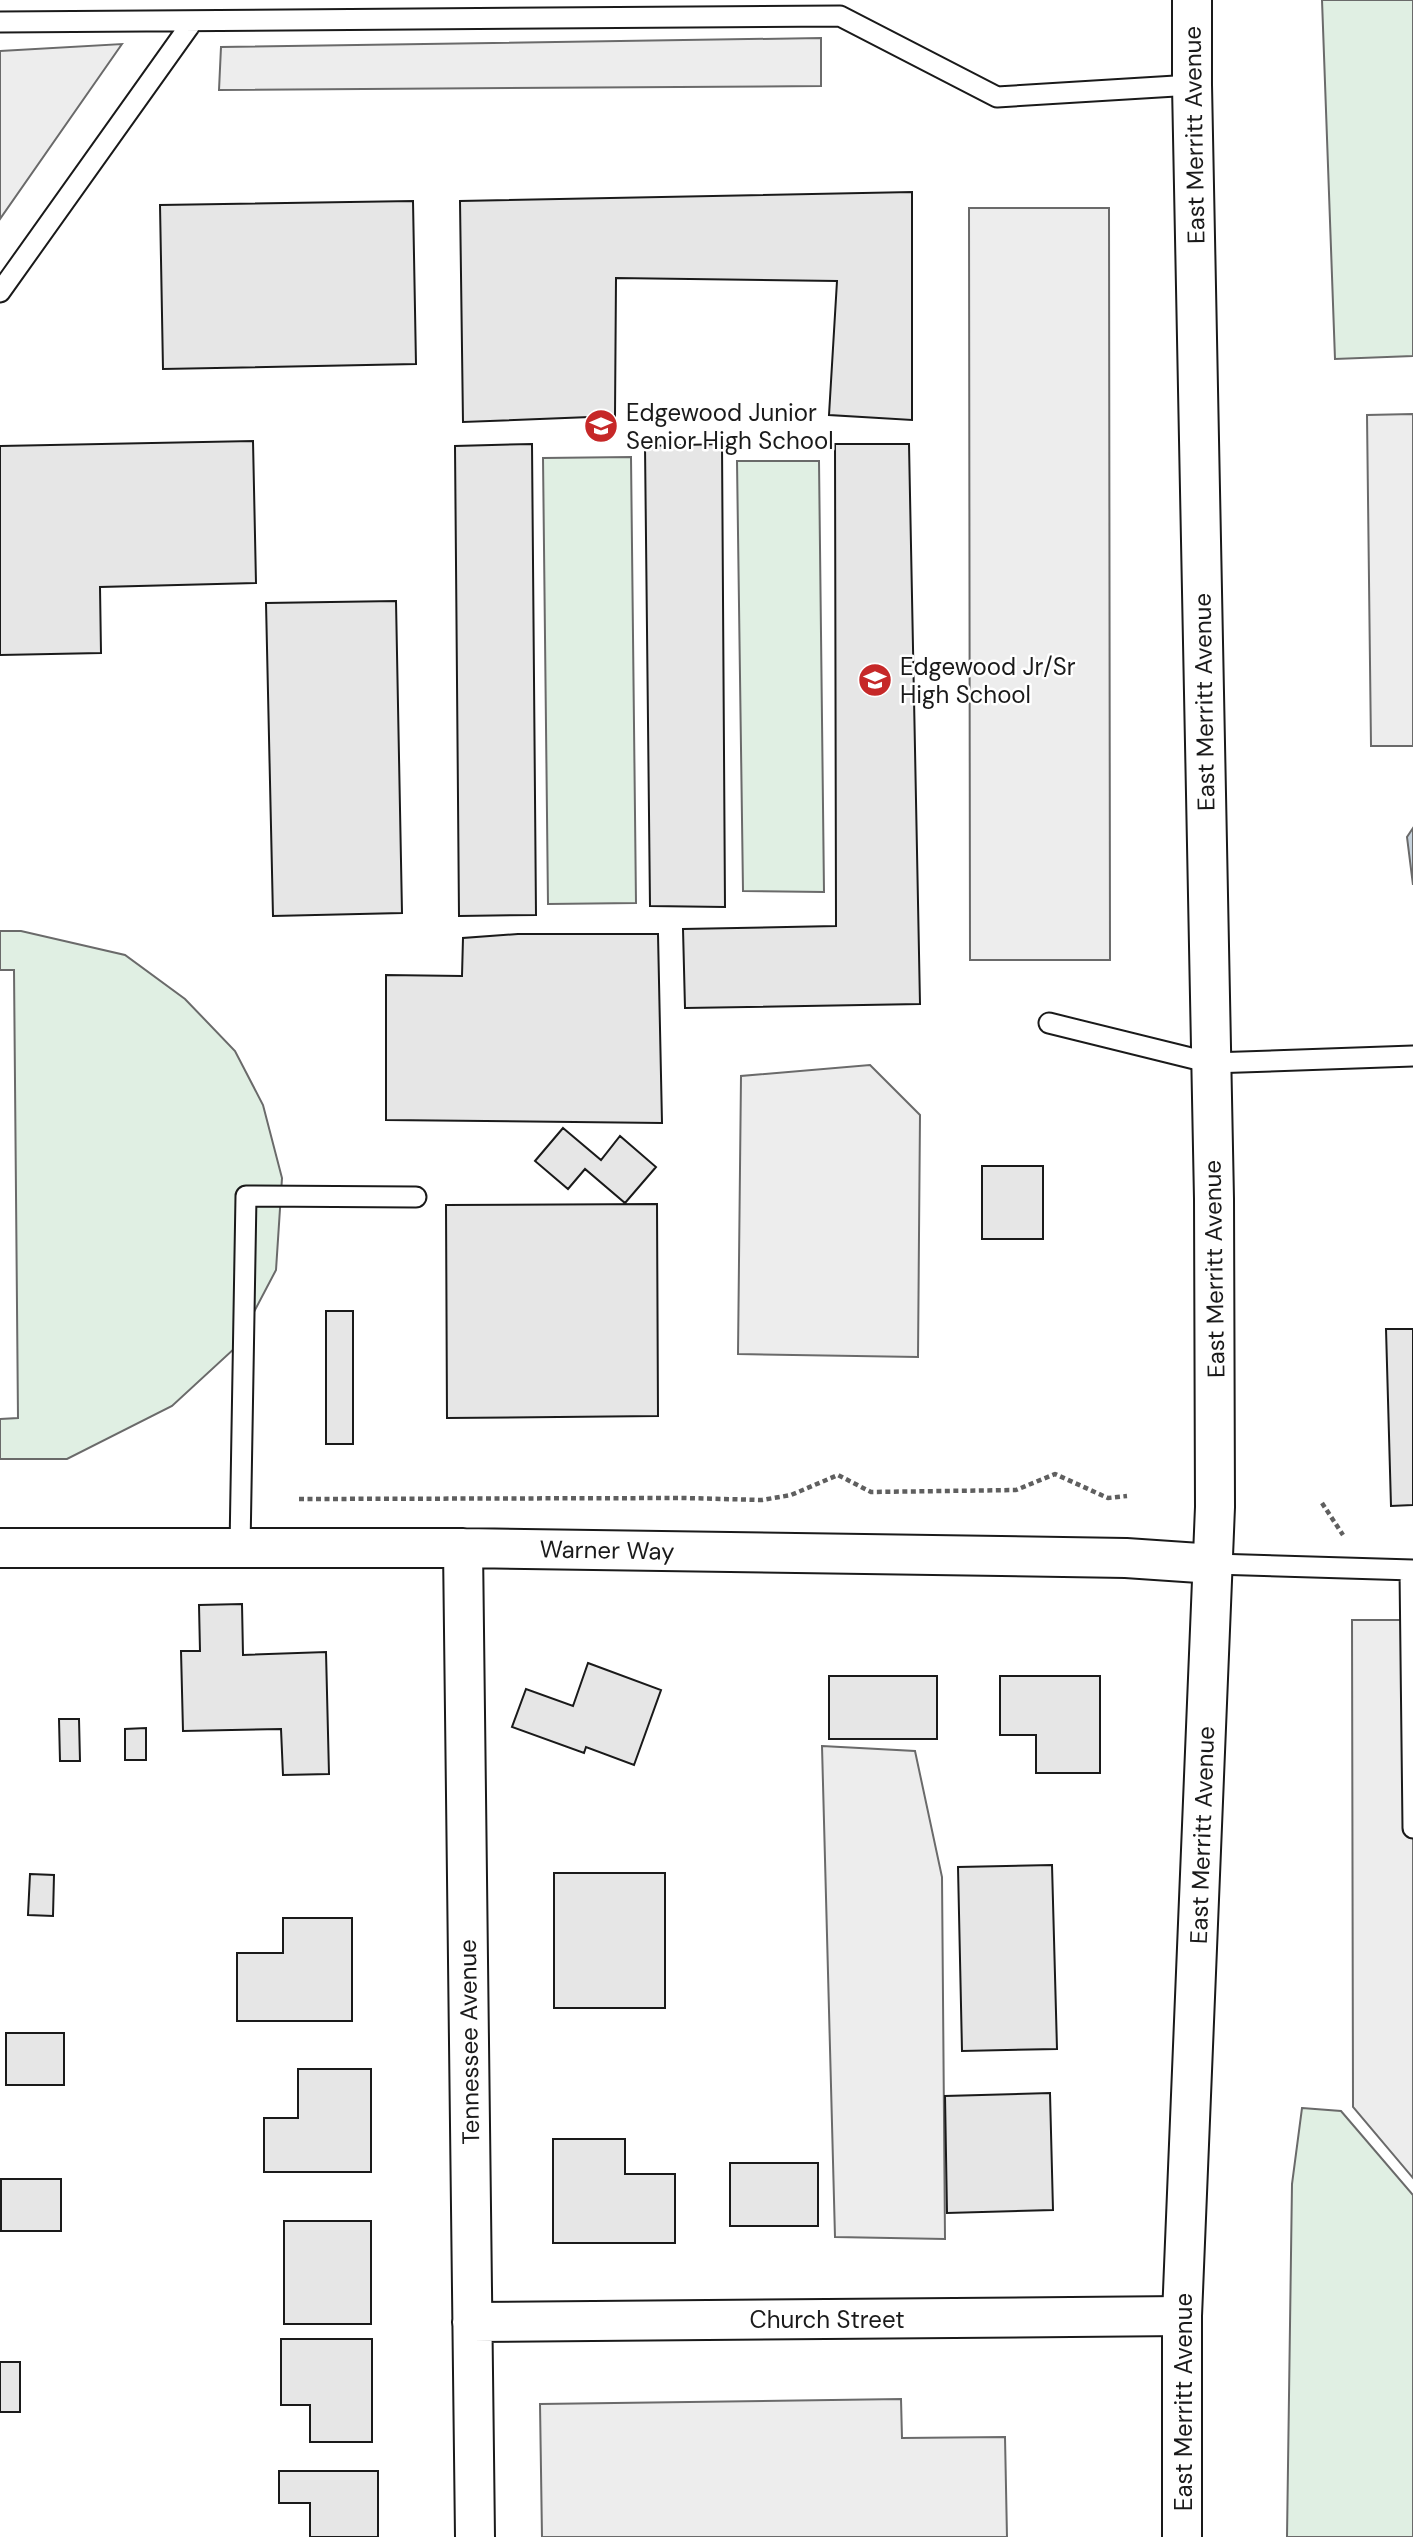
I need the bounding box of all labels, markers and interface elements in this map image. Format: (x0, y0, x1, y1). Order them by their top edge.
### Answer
street label: East Merritt Avenue (1177, 26, 1211, 244)
place label: Edgewood Junior Senior High School (626, 397, 834, 456)
school or university icon: Edgewood Junior Senior High School (582, 407, 620, 445)
street label: East Merritt Avenue (1187, 593, 1221, 811)
place label: Edgewood Jr/Sr High School (900, 651, 1076, 710)
school or university icon: Edgewood Jr/Sr High School (856, 661, 894, 699)
street label: East Merritt Avenue (1197, 1160, 1231, 1378)
street label: Warner Way (539, 1533, 675, 1567)
street label: East Merritt Avenue (1183, 1726, 1221, 1944)
street label: Tennessee Avenue (452, 1939, 486, 2145)
street label: East Merritt Avenue (1168, 2293, 1199, 2511)
street label: Church Street (749, 2304, 905, 2335)

